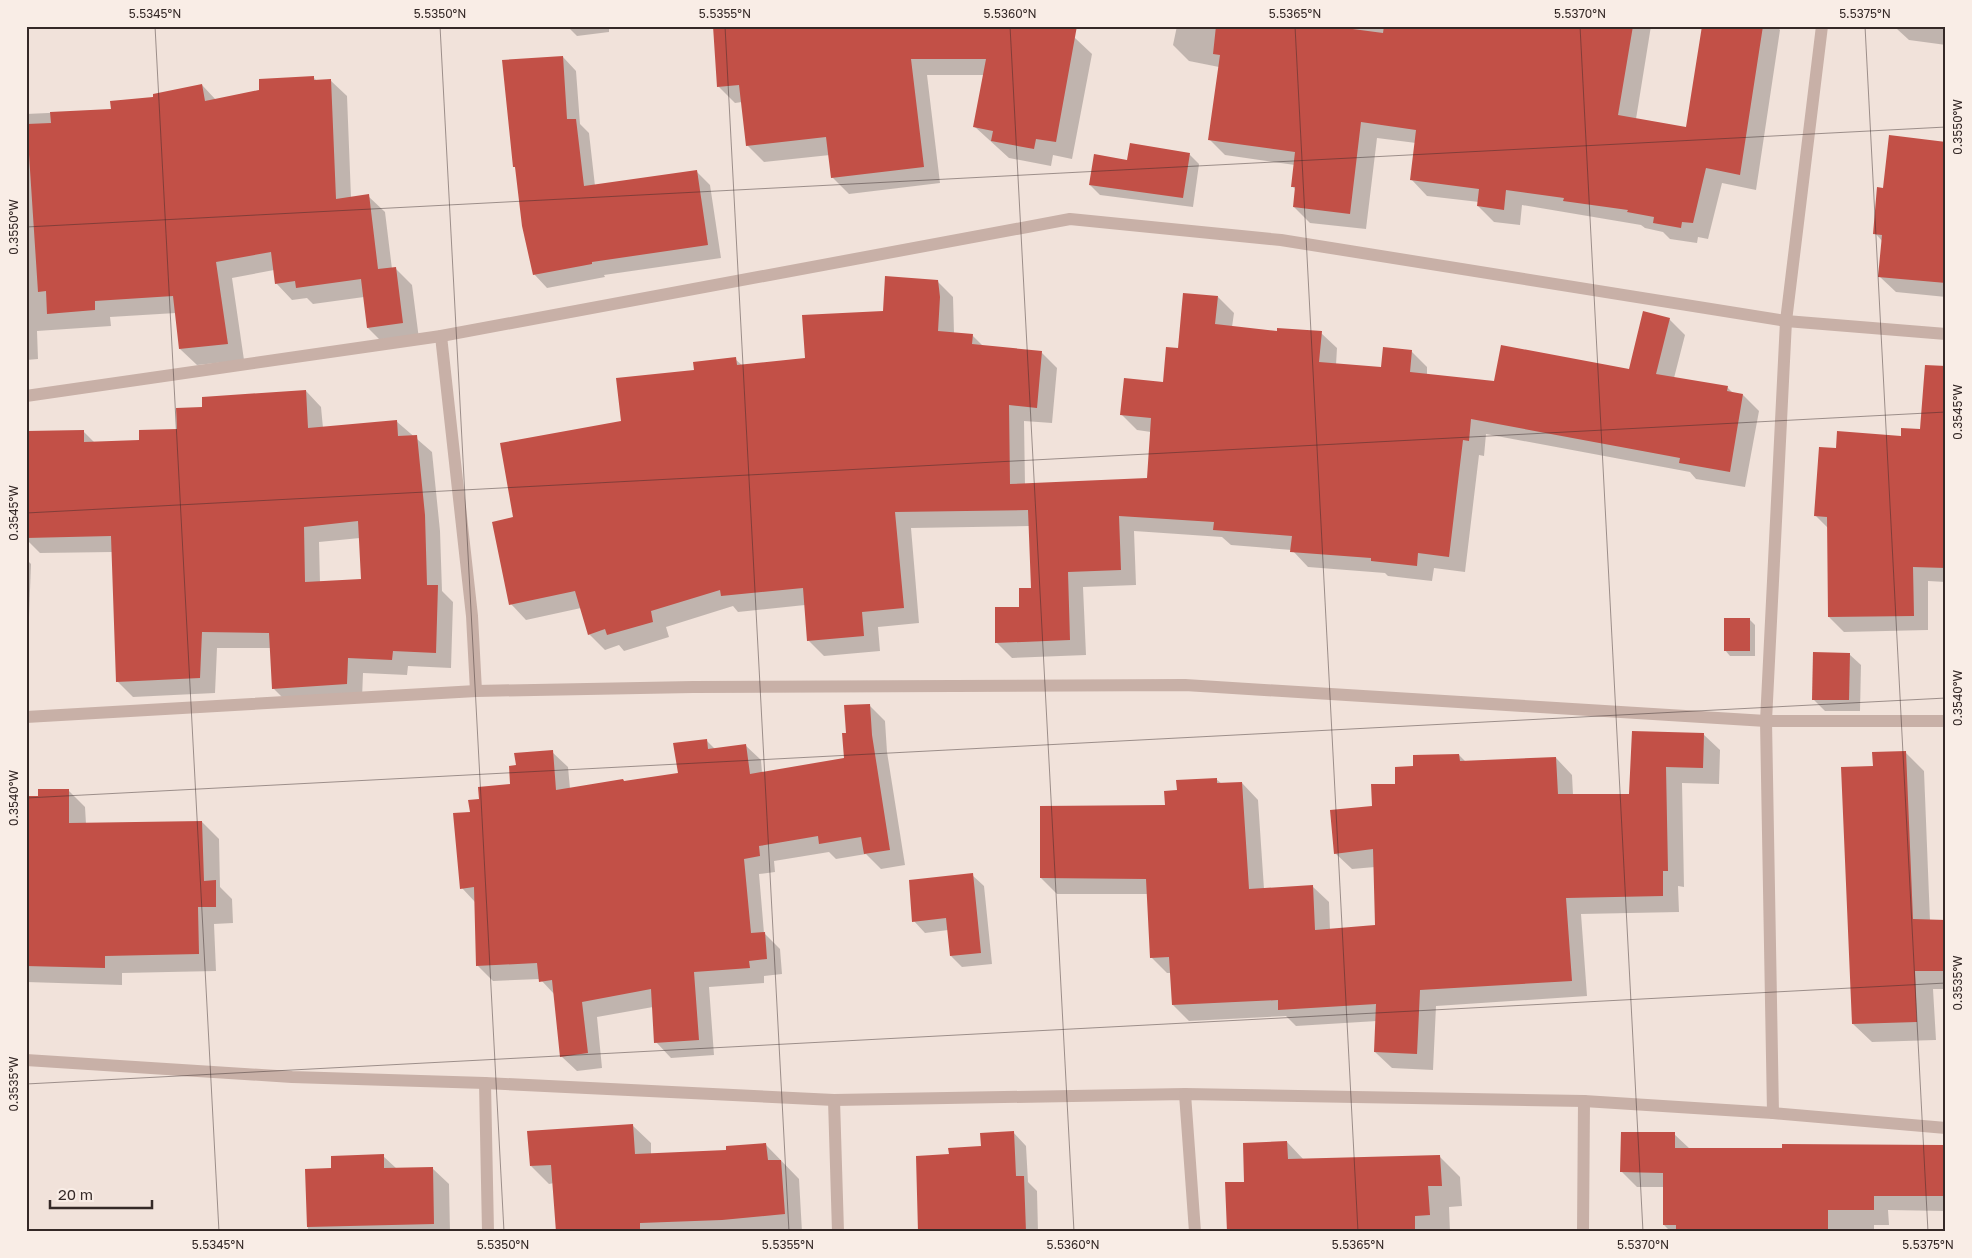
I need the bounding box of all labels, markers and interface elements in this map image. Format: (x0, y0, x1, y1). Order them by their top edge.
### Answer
text: 5.5345°N (129, 6, 181, 21)
text: 5.5350°N (414, 6, 466, 21)
text: 5.5355°N (699, 6, 751, 21)
text: 5.5360°N (983, 6, 1037, 21)
text: 5.5365°N (1269, 6, 1321, 21)
text: 5.5370°N (1554, 6, 1606, 21)
text: 5.5375°N (1839, 6, 1891, 21)
text: 0.3550°W (1950, 99, 1965, 155)
text: 0.3550°W (6, 199, 21, 255)
text: 0.3545°W (1950, 384, 1965, 440)
text: 0.3545°W (6, 485, 21, 541)
text: 0.3540°W (1950, 670, 1965, 726)
text: 0.3540°W (6, 770, 21, 826)
text: 0.3535°W (1950, 955, 1965, 1011)
text: 0.3535°W (6, 1056, 21, 1112)
scale bar (50, 1178, 152, 1210)
text: 20 m (58, 1185, 93, 1203)
text: 5.5345°N (192, 1237, 244, 1252)
text: 5.5350°N (477, 1237, 529, 1252)
text: 5.5355°N (762, 1237, 814, 1252)
text: 5.5360°N (1046, 1237, 1100, 1252)
text: 5.5365°N (1332, 1237, 1384, 1252)
text: 5.5370°N (1617, 1237, 1669, 1252)
text: 5.5375°N (1902, 1237, 1954, 1252)

